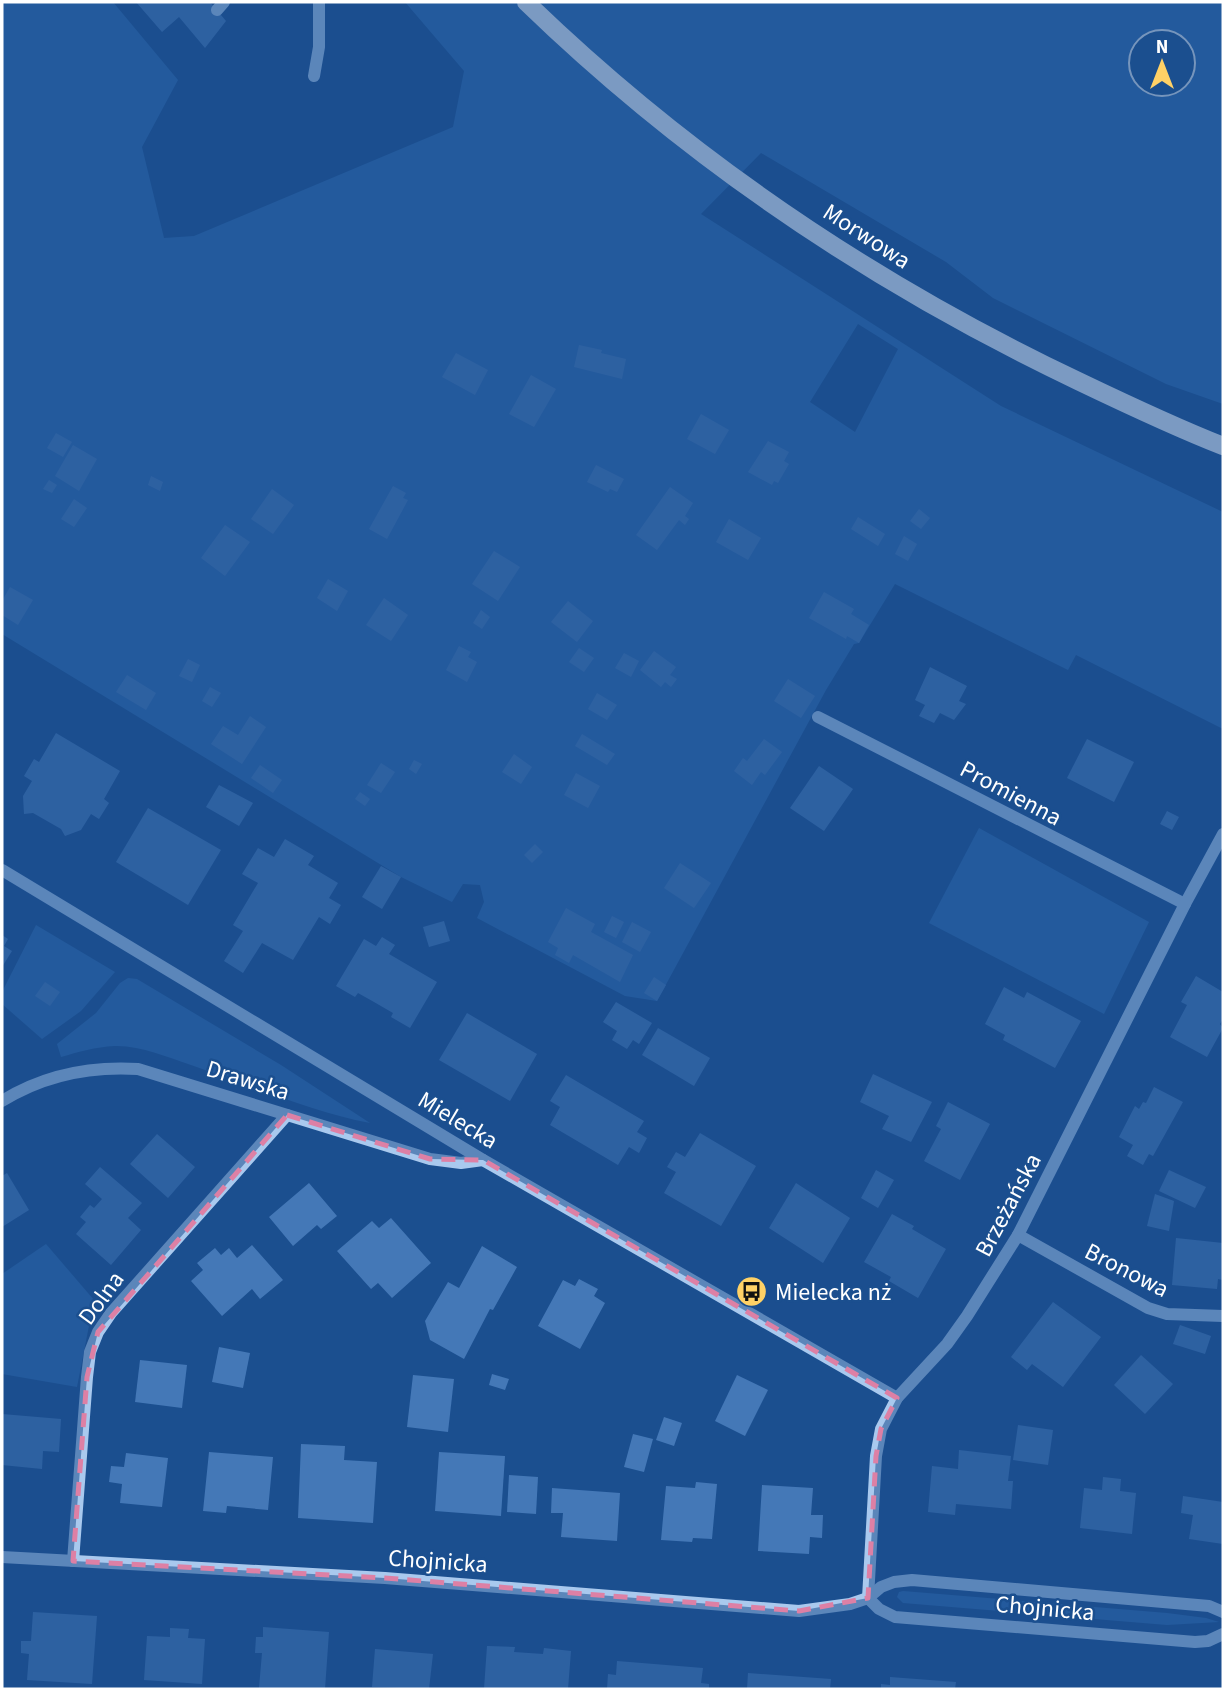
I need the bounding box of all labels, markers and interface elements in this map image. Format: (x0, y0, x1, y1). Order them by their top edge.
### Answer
north arrow (1127, 28, 1197, 98)
text: N (1156, 34, 1168, 61)
street label: Morwowa (816, 195, 918, 278)
street label: Promienna (954, 752, 1068, 835)
street label: Drawska (202, 1051, 294, 1110)
street label: Mielecka (411, 1083, 504, 1158)
street label: Brzeżańska (966, 1147, 1050, 1263)
street label: Bronowa (1079, 1234, 1175, 1307)
street label: Dolna (70, 1264, 133, 1332)
bus stop icon: Mielecka nż (735, 1275, 769, 1309)
place label: Mielecka nż (775, 1275, 891, 1310)
street label: Chojnicka (387, 1541, 489, 1582)
street label: Chojnicka (994, 1587, 1096, 1630)

